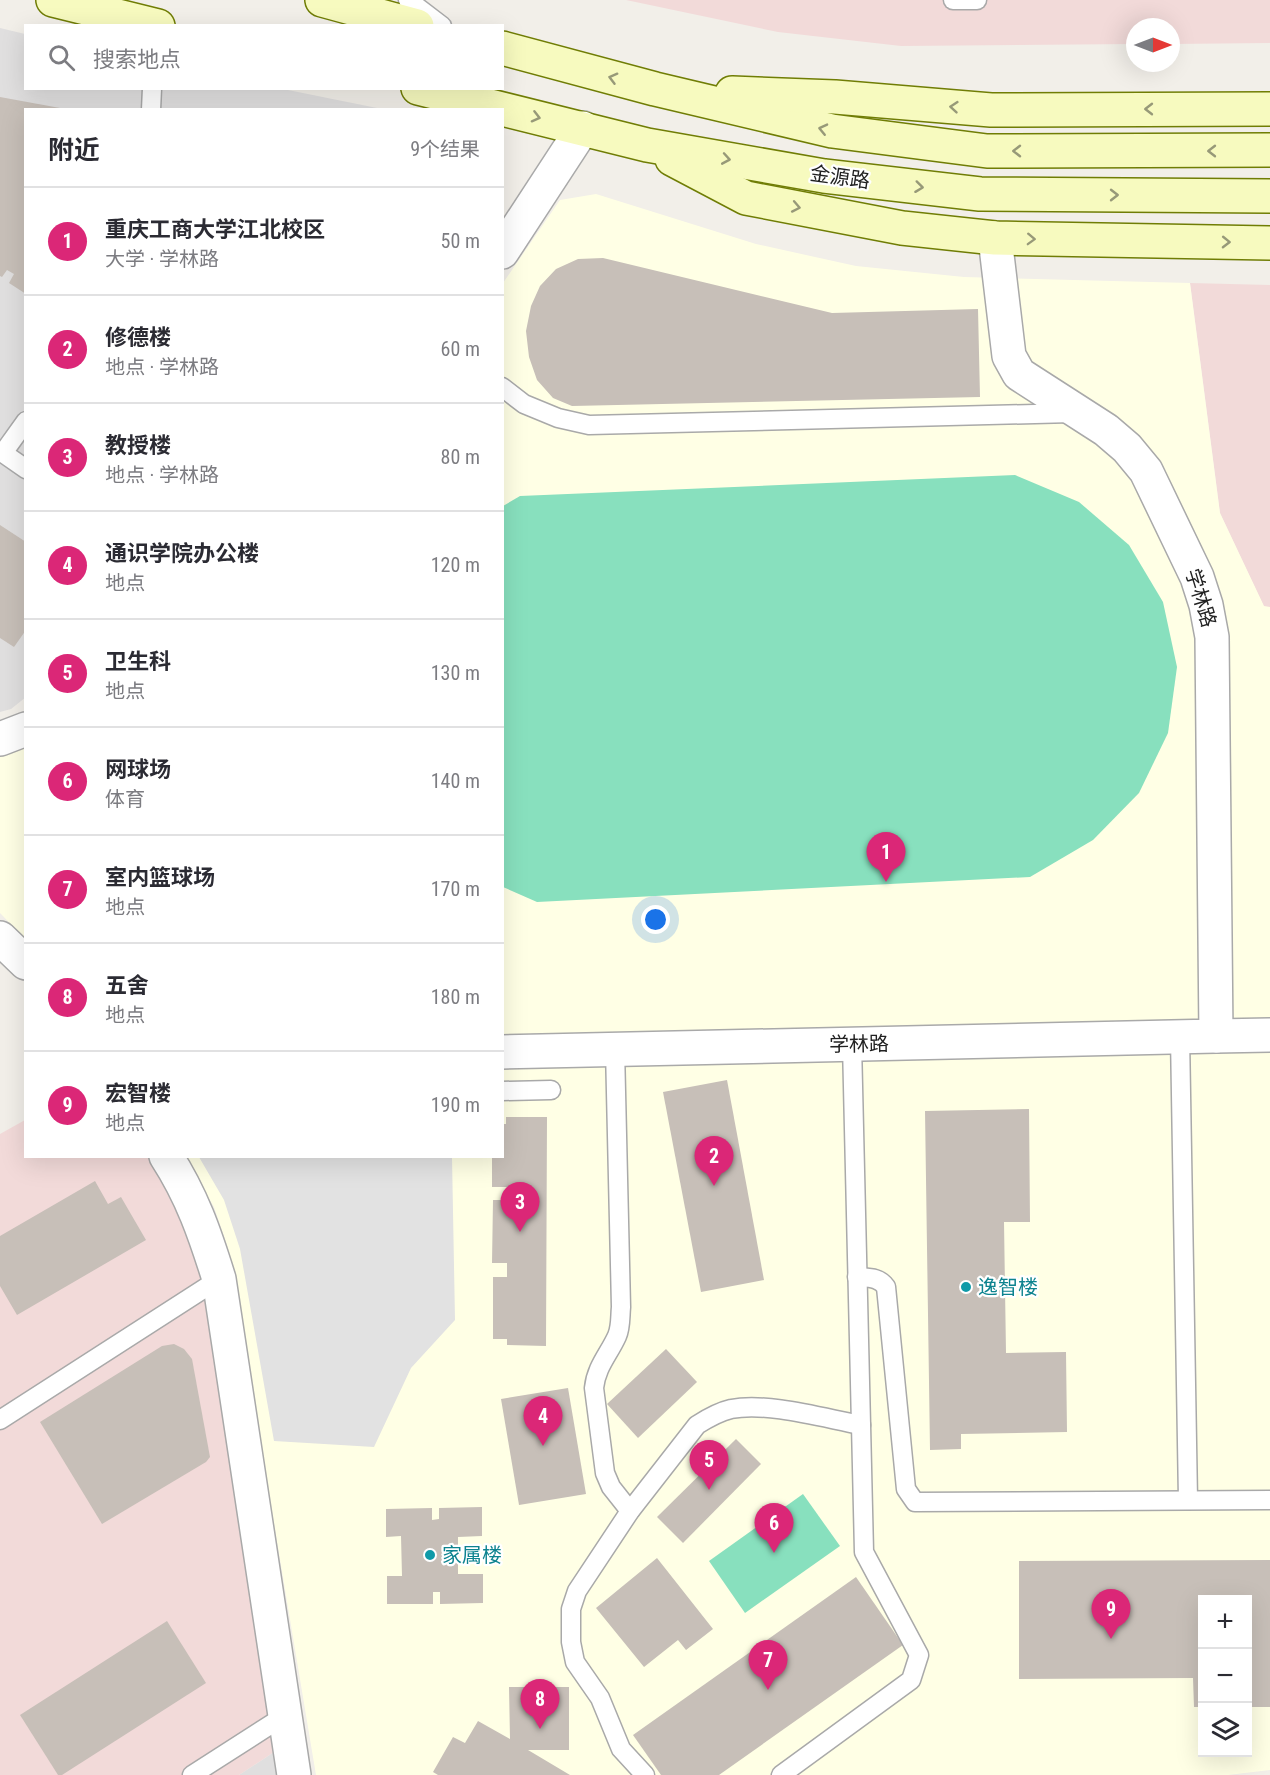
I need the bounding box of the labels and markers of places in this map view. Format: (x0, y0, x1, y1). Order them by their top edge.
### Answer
pin: 1 (866, 832, 906, 882)
pin: 2 (694, 1136, 734, 1186)
pin: 3 (500, 1182, 540, 1232)
place label: 逸智楼 (978, 1275, 1038, 1299)
marker: 逸智楼 (959, 1280, 973, 1294)
pin: 4 (524, 1396, 562, 1446)
pin: 5 (690, 1440, 728, 1490)
pin: 6 (754, 1504, 794, 1553)
place label: 家属楼 (442, 1543, 502, 1567)
marker: 家属楼 (423, 1548, 437, 1562)
pin: 9 (1092, 1590, 1130, 1639)
pin: 7 (748, 1640, 788, 1690)
pin: 8 (520, 1680, 560, 1729)

